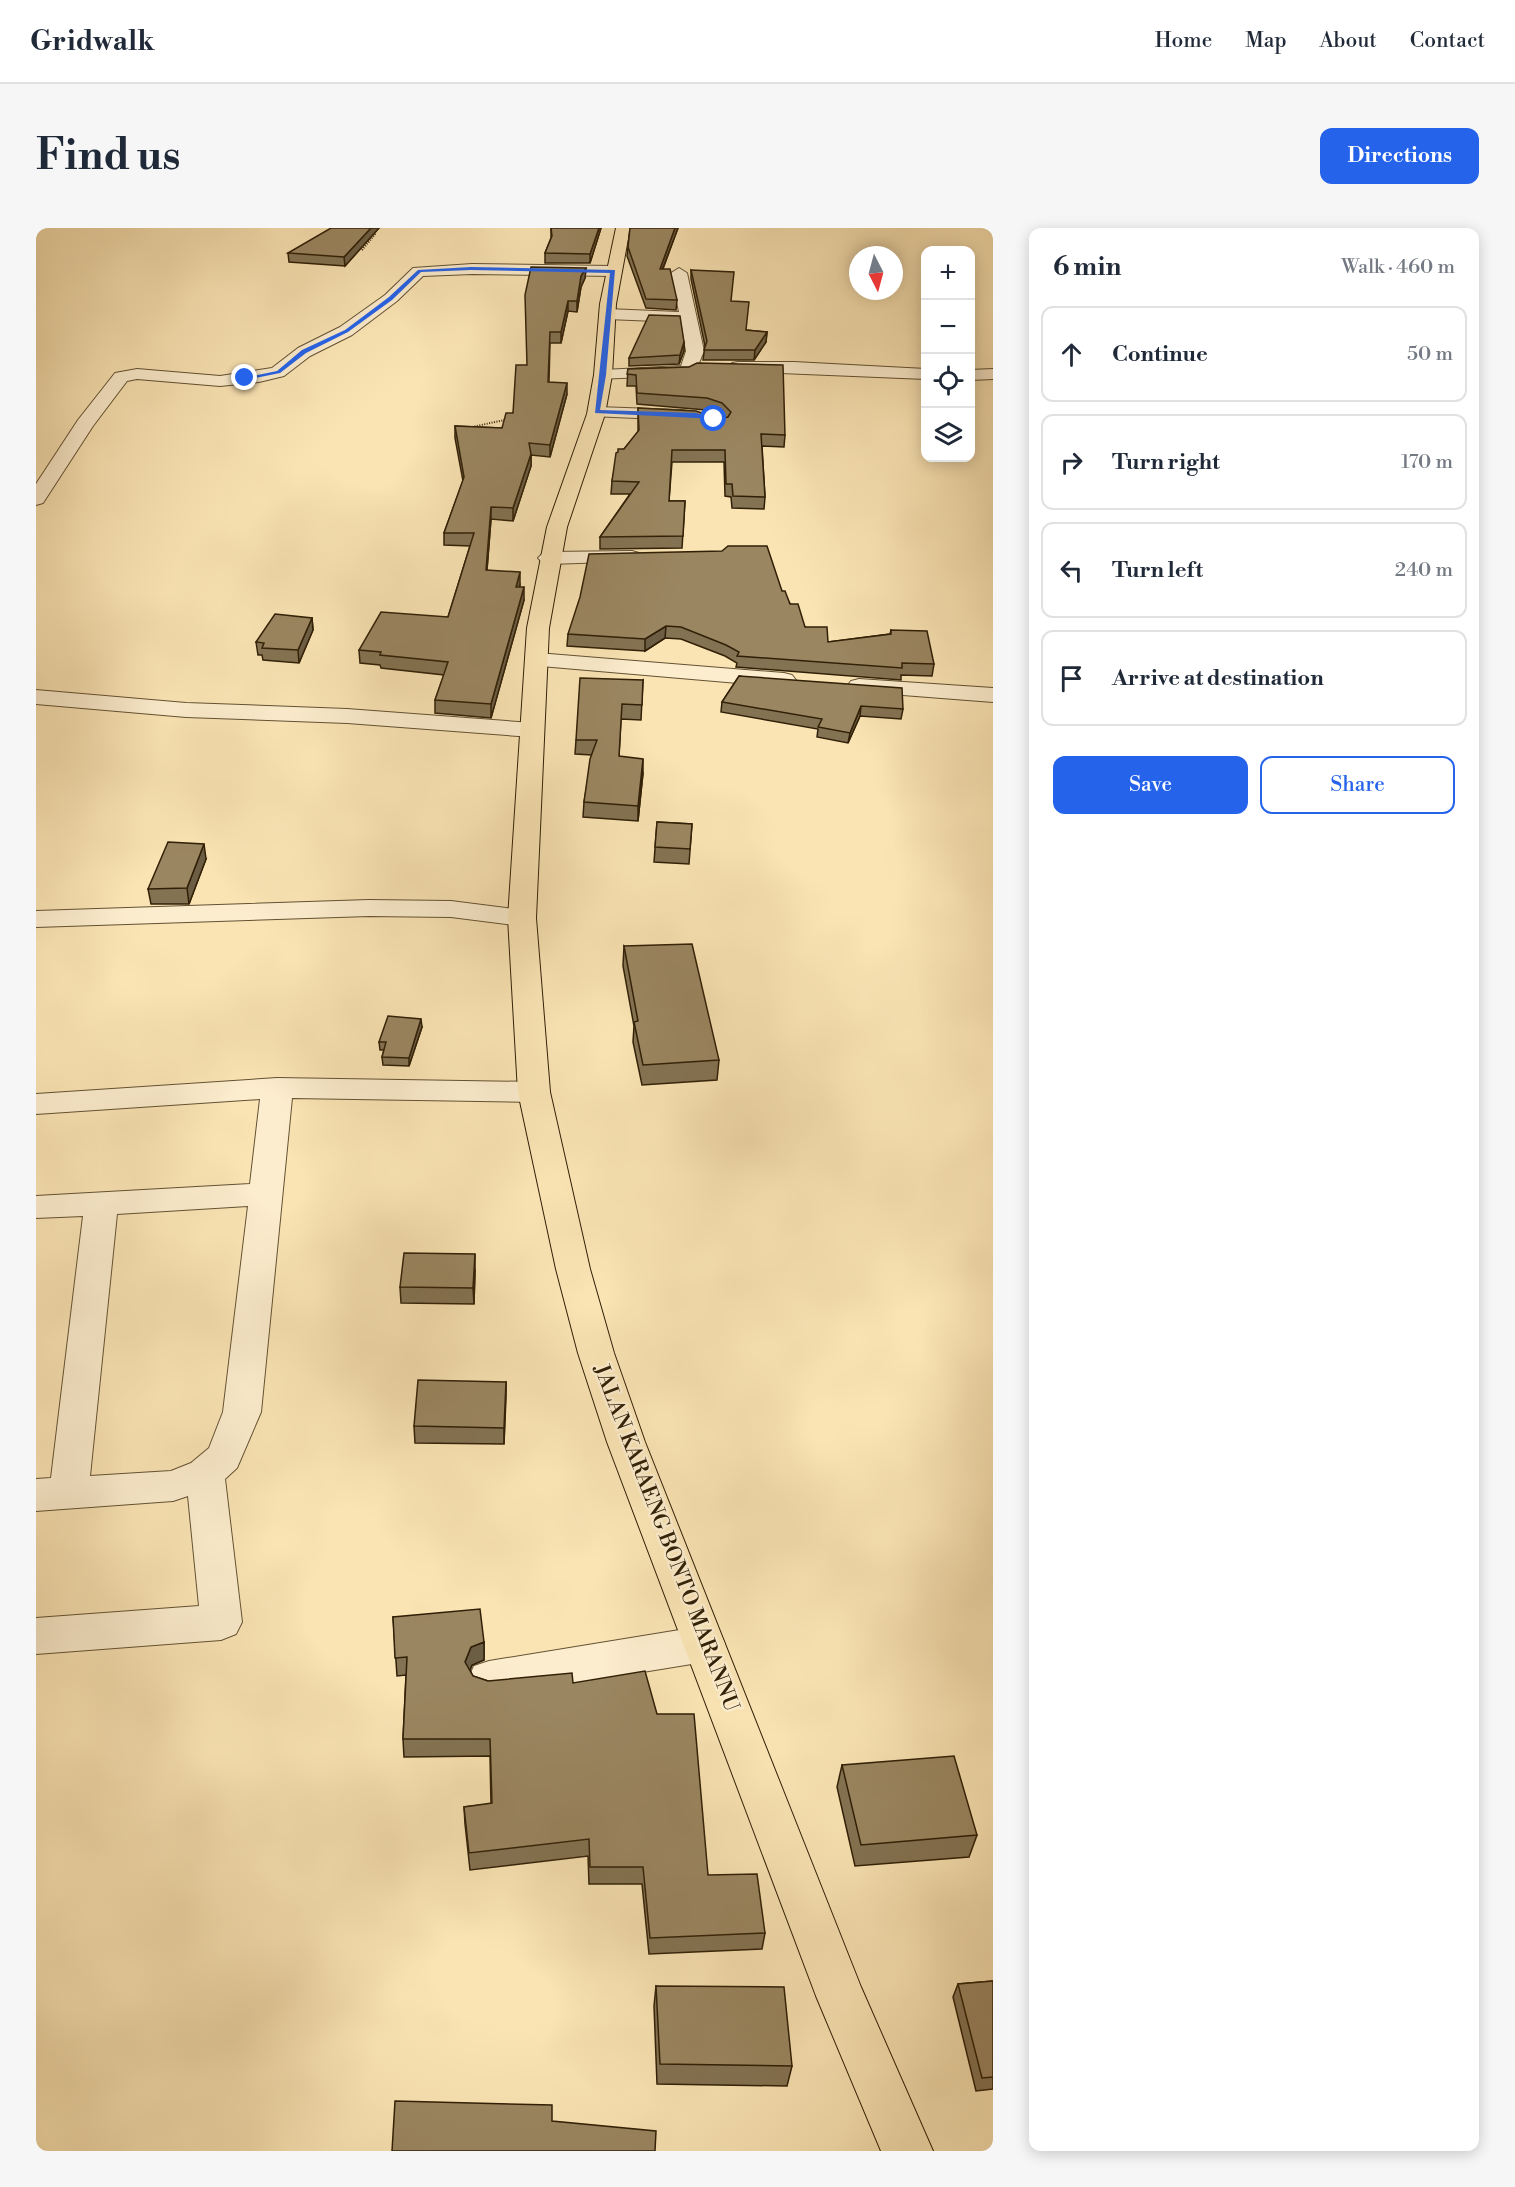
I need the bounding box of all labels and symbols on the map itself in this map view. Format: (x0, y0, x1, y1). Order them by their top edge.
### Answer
north arrow (849, 246, 903, 300)
route end (231, 364, 257, 390)
route start (700, 405, 726, 431)
street label: JALAN KARAENG BONTO MARANNU (587, 1360, 745, 1716)

